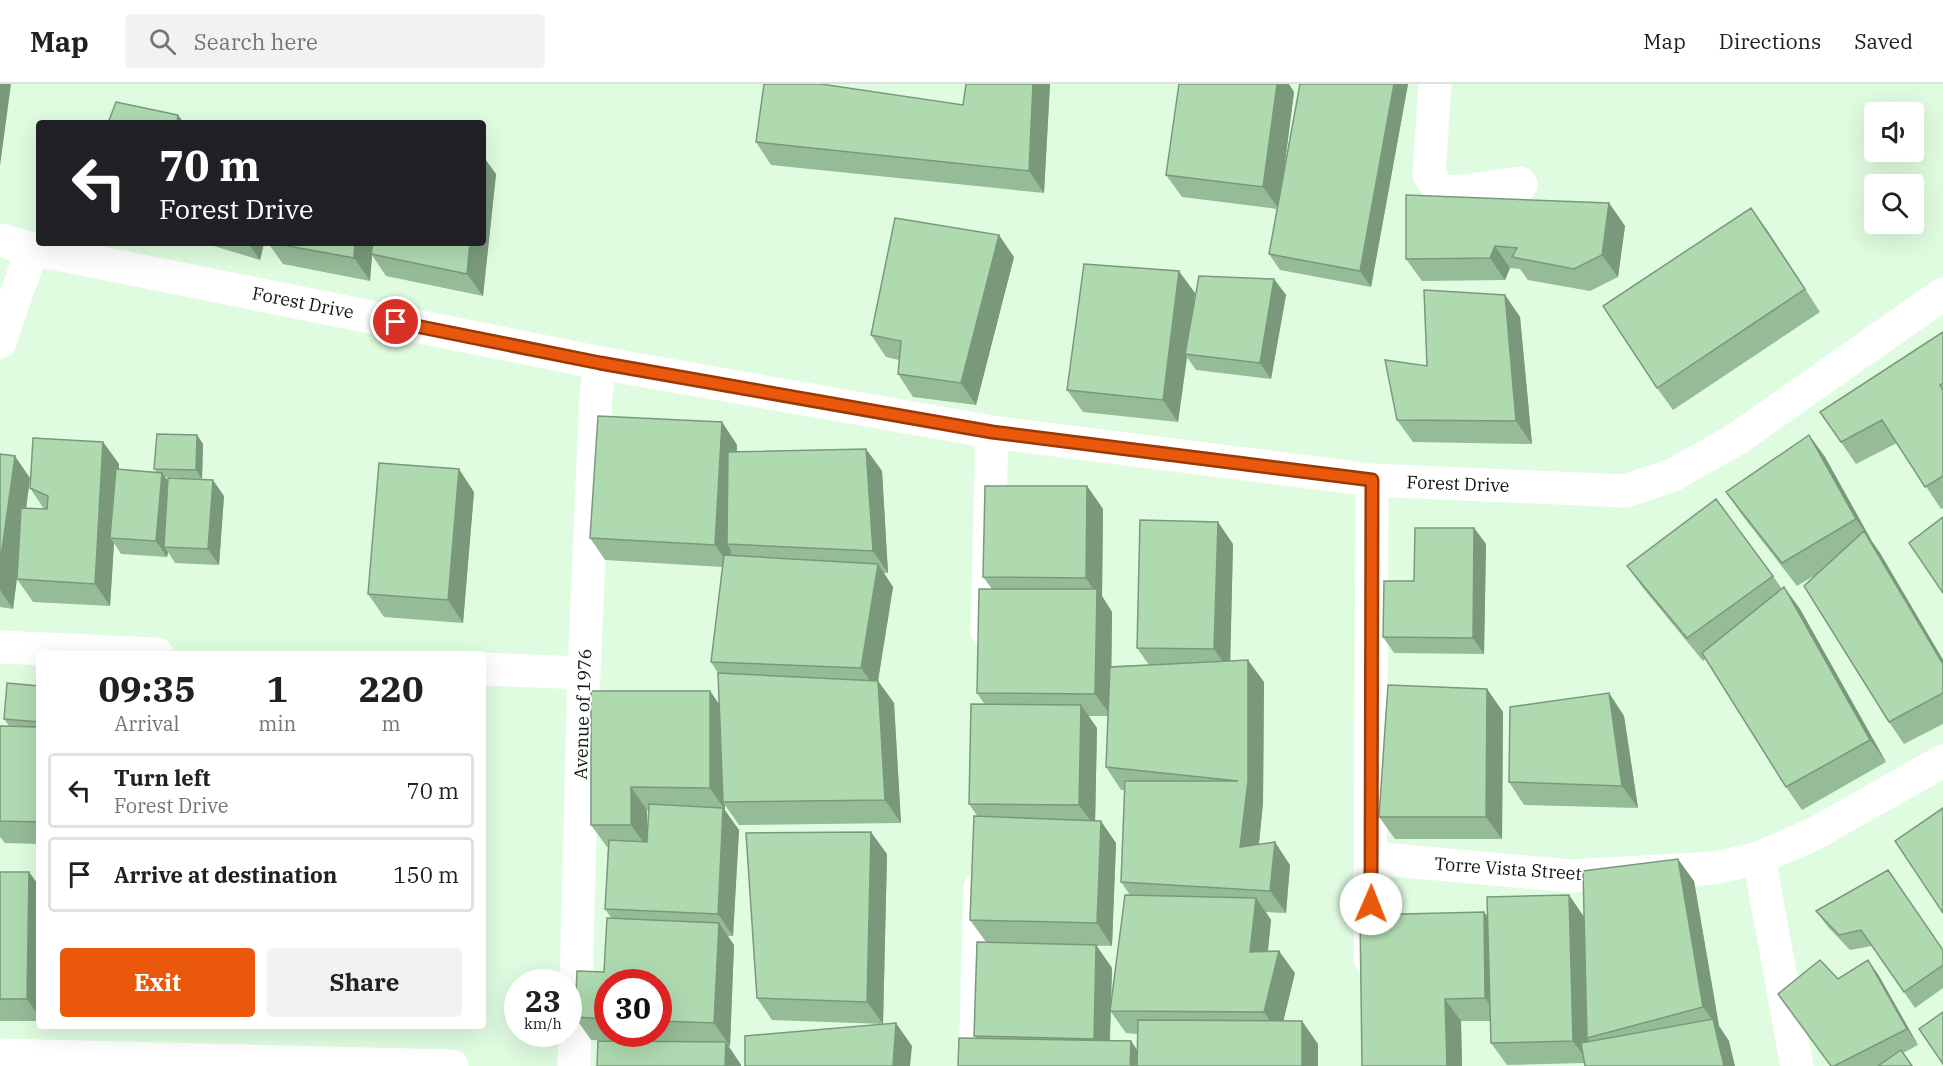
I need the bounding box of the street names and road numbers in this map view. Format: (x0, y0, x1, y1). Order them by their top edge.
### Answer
street label: Forest Drive (250, 281, 356, 324)
street label: Forest Drive (1406, 470, 1510, 497)
street label: Avenue of 1976 (569, 648, 596, 780)
street label: Torre Vista Street (1434, 852, 1583, 885)

